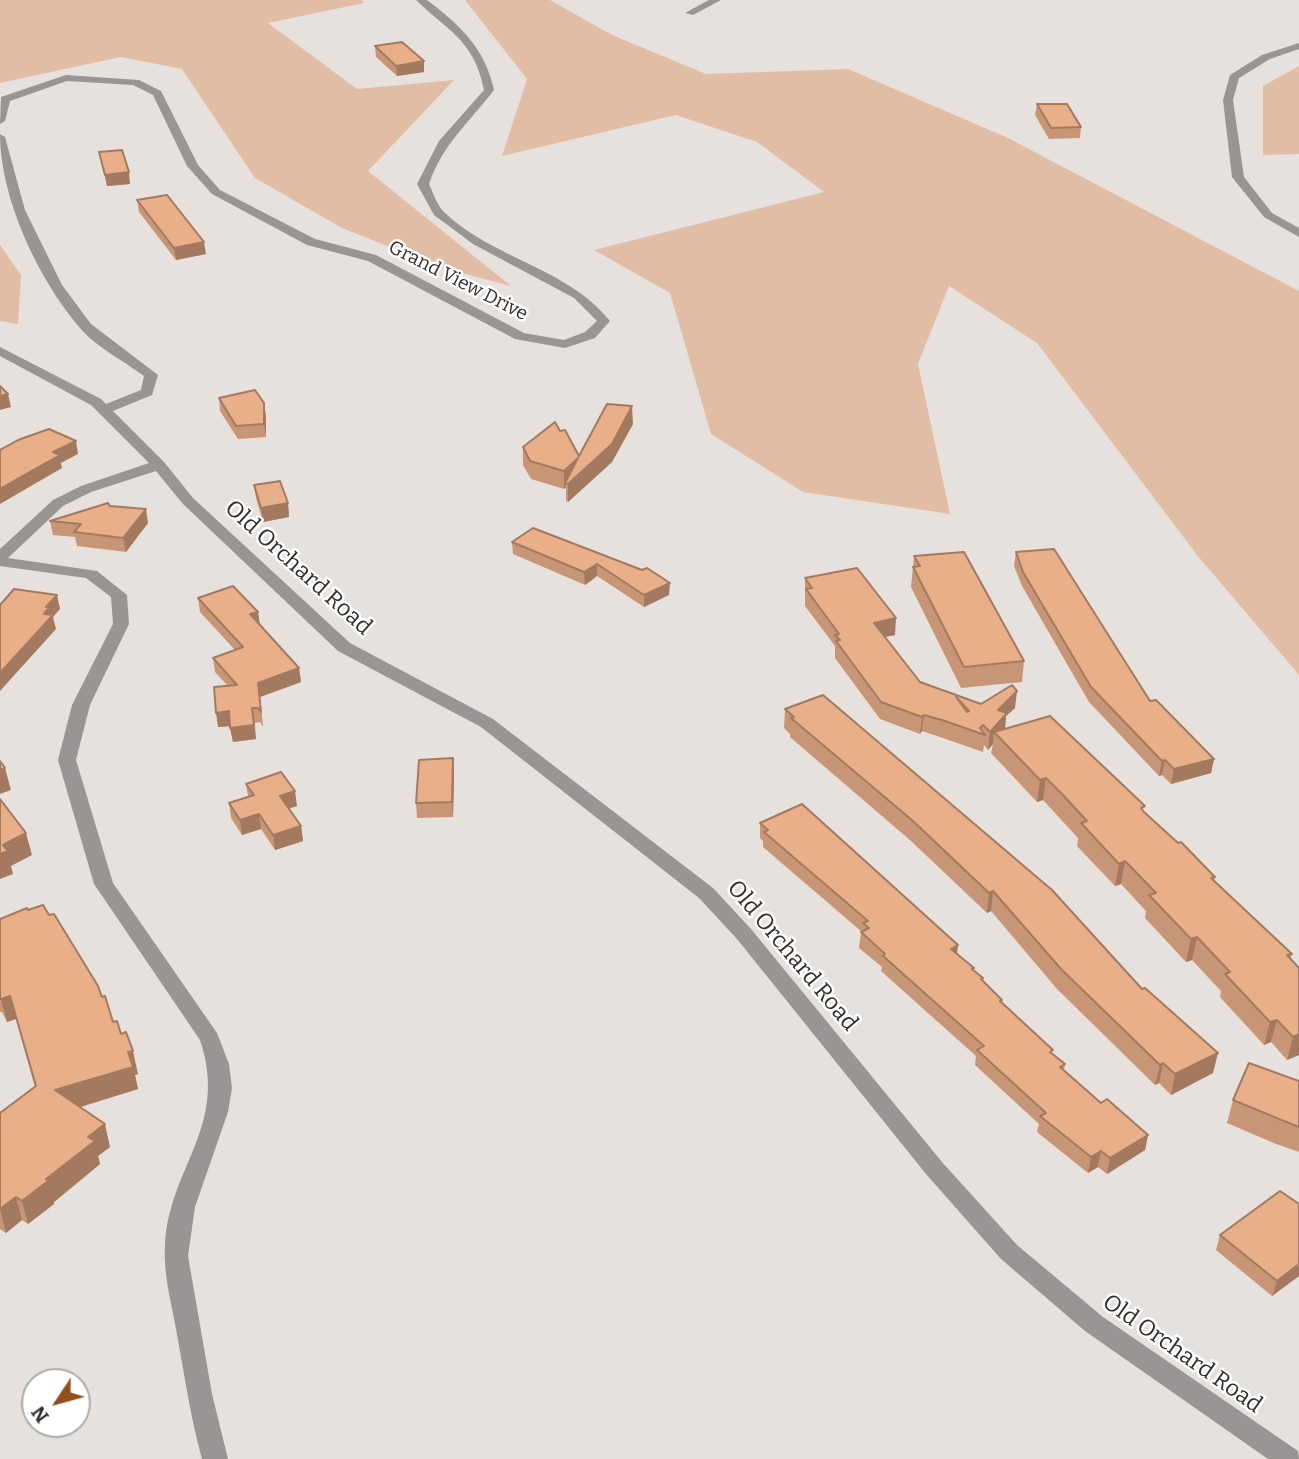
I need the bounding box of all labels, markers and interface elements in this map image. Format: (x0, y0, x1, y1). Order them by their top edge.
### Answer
street label: Grand View Drive (385, 236, 531, 326)
street label: Old Orchard Road (219, 495, 377, 641)
street label: Old Orchard Road (721, 875, 863, 1037)
street label: Old Orchard Road (1097, 1289, 1267, 1419)
north arrow (21, 1368, 91, 1438)
text: N (27, 1402, 54, 1427)

